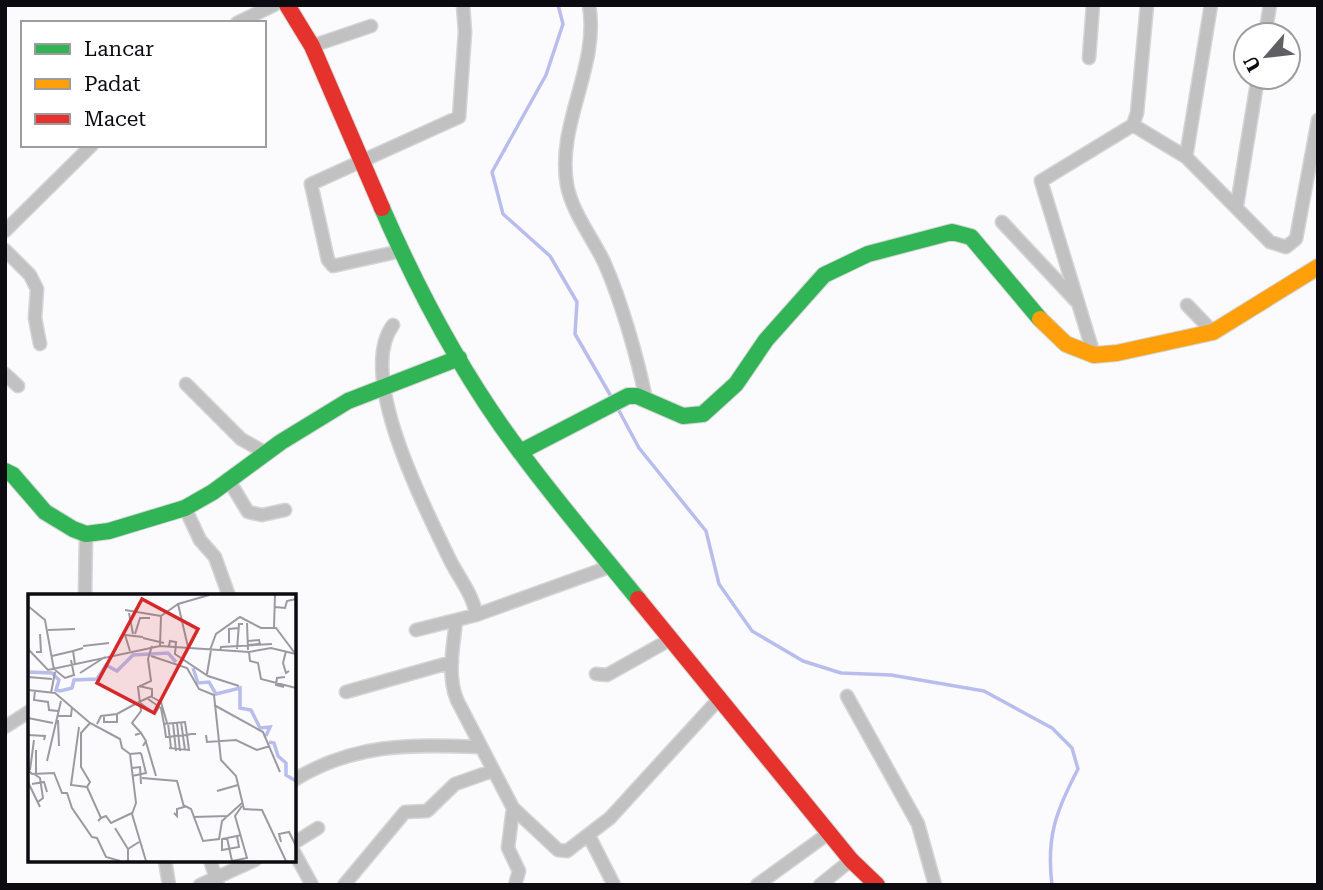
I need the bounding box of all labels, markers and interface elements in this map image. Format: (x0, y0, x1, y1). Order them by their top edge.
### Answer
legend (21, 21, 266, 147)
north arrow (1232, 21, 1302, 91)
text: Lancar (84, 37, 154, 61)
text: U (1239, 52, 1266, 76)
text: Padat (84, 72, 141, 96)
text: Macet (84, 107, 146, 131)
inset map (28, 594, 296, 862)

